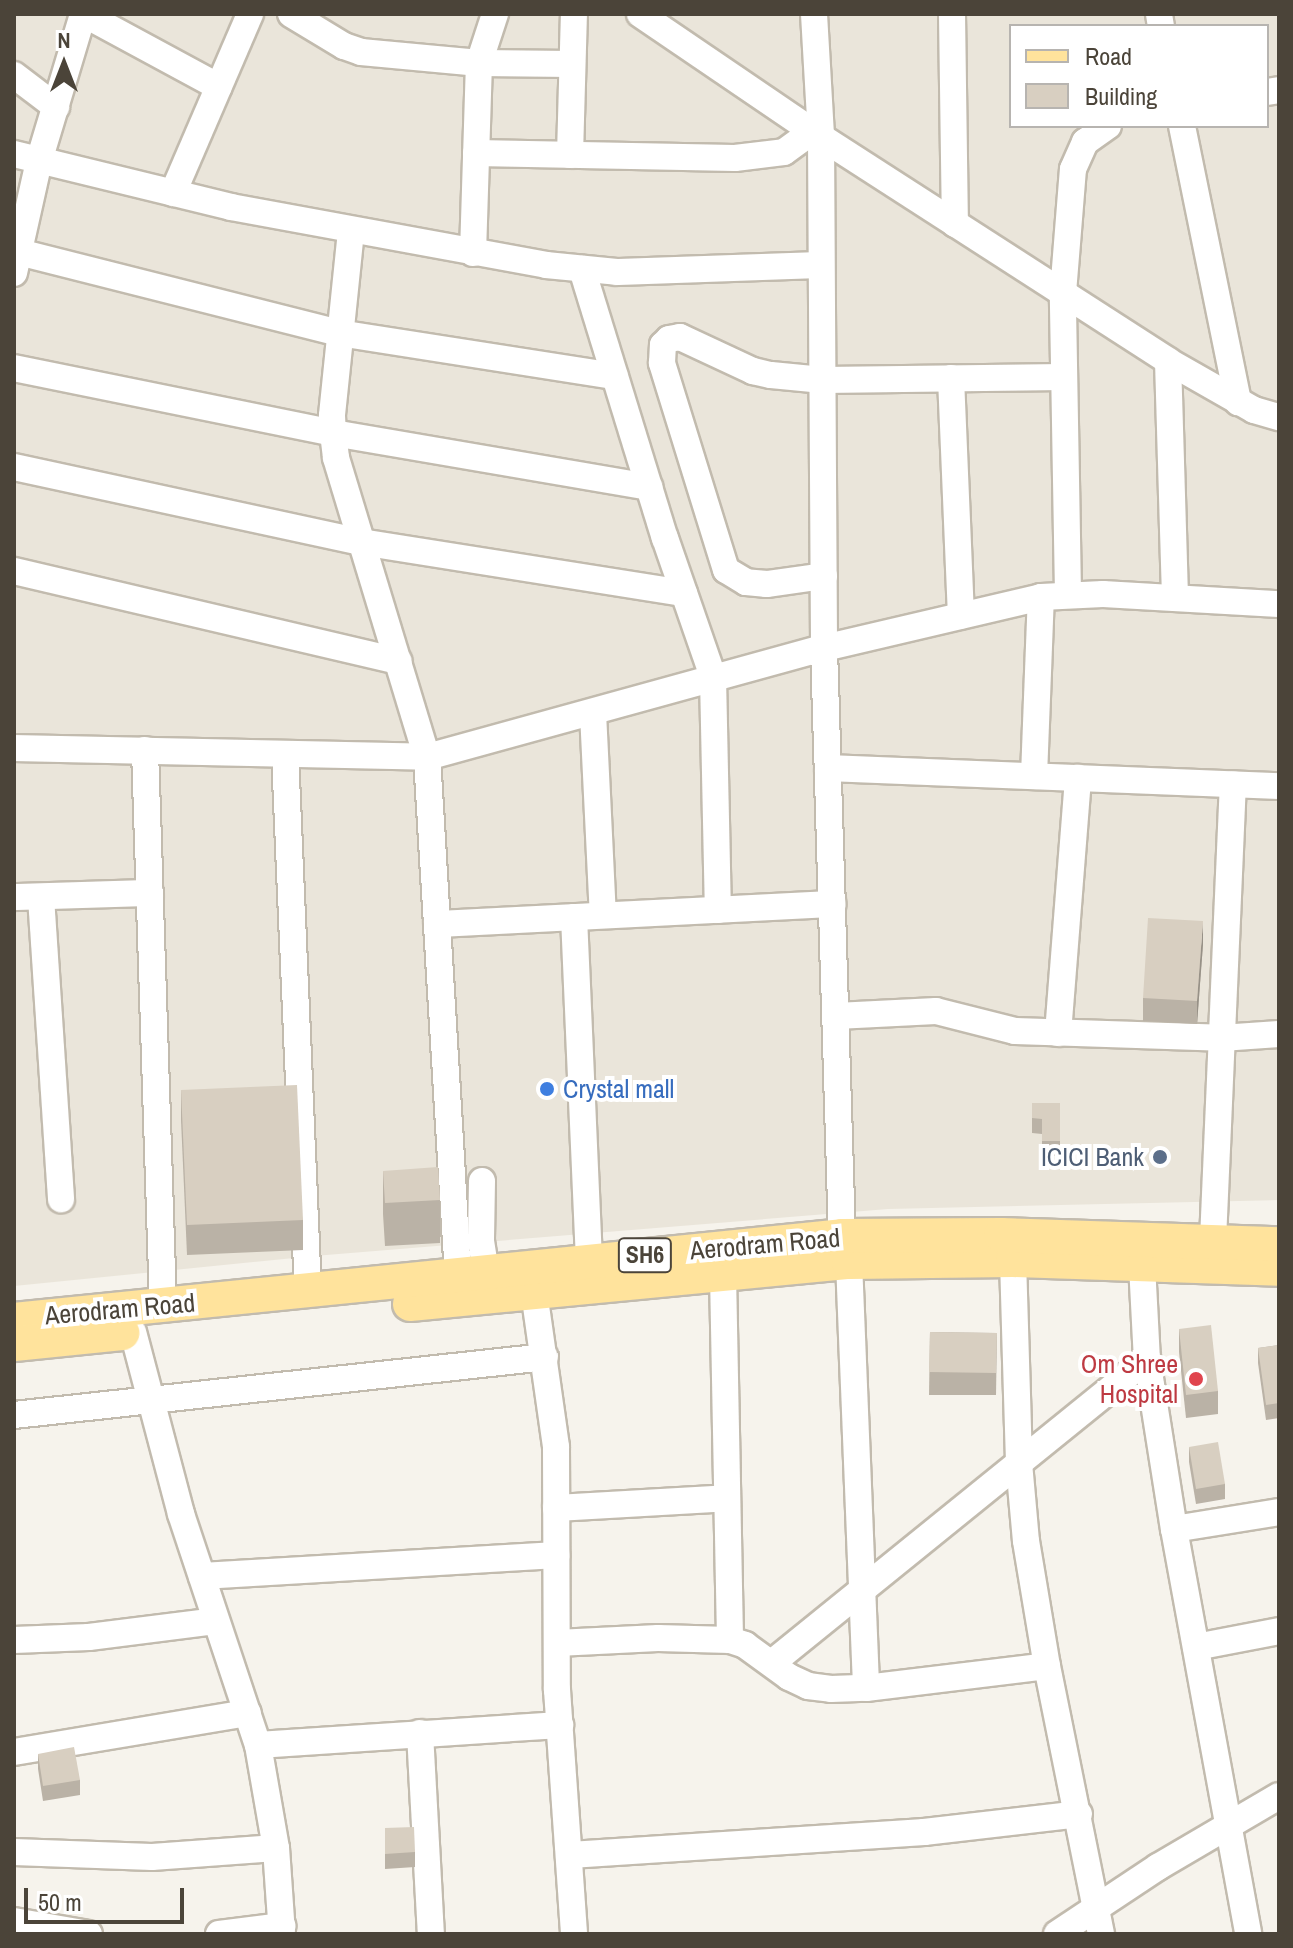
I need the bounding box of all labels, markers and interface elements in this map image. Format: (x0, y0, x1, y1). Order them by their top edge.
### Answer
north arrow (24, 24, 104, 104)
legend (1009, 24, 1269, 128)
text: N (57, 25, 71, 55)
text: Road (1085, 40, 1132, 72)
text: Building (1085, 80, 1157, 112)
place label: Crystal mall (563, 1073, 674, 1105)
marker: Crystal mall (538, 1080, 556, 1098)
place label: ICICI Bank (1041, 1141, 1144, 1173)
marker: ICICI Bank (1151, 1148, 1169, 1166)
street label: Aerodram Road (689, 1222, 841, 1266)
road number: SH6 (617, 1235, 673, 1275)
street label: Aerodram Road (44, 1287, 196, 1331)
place label: Om Shree Hospital (1081, 1348, 1178, 1410)
marker: Om Shree Hospital (1185, 1368, 1207, 1390)
scale bar (28, 1872, 188, 1922)
text: 50 m (38, 1886, 82, 1918)

